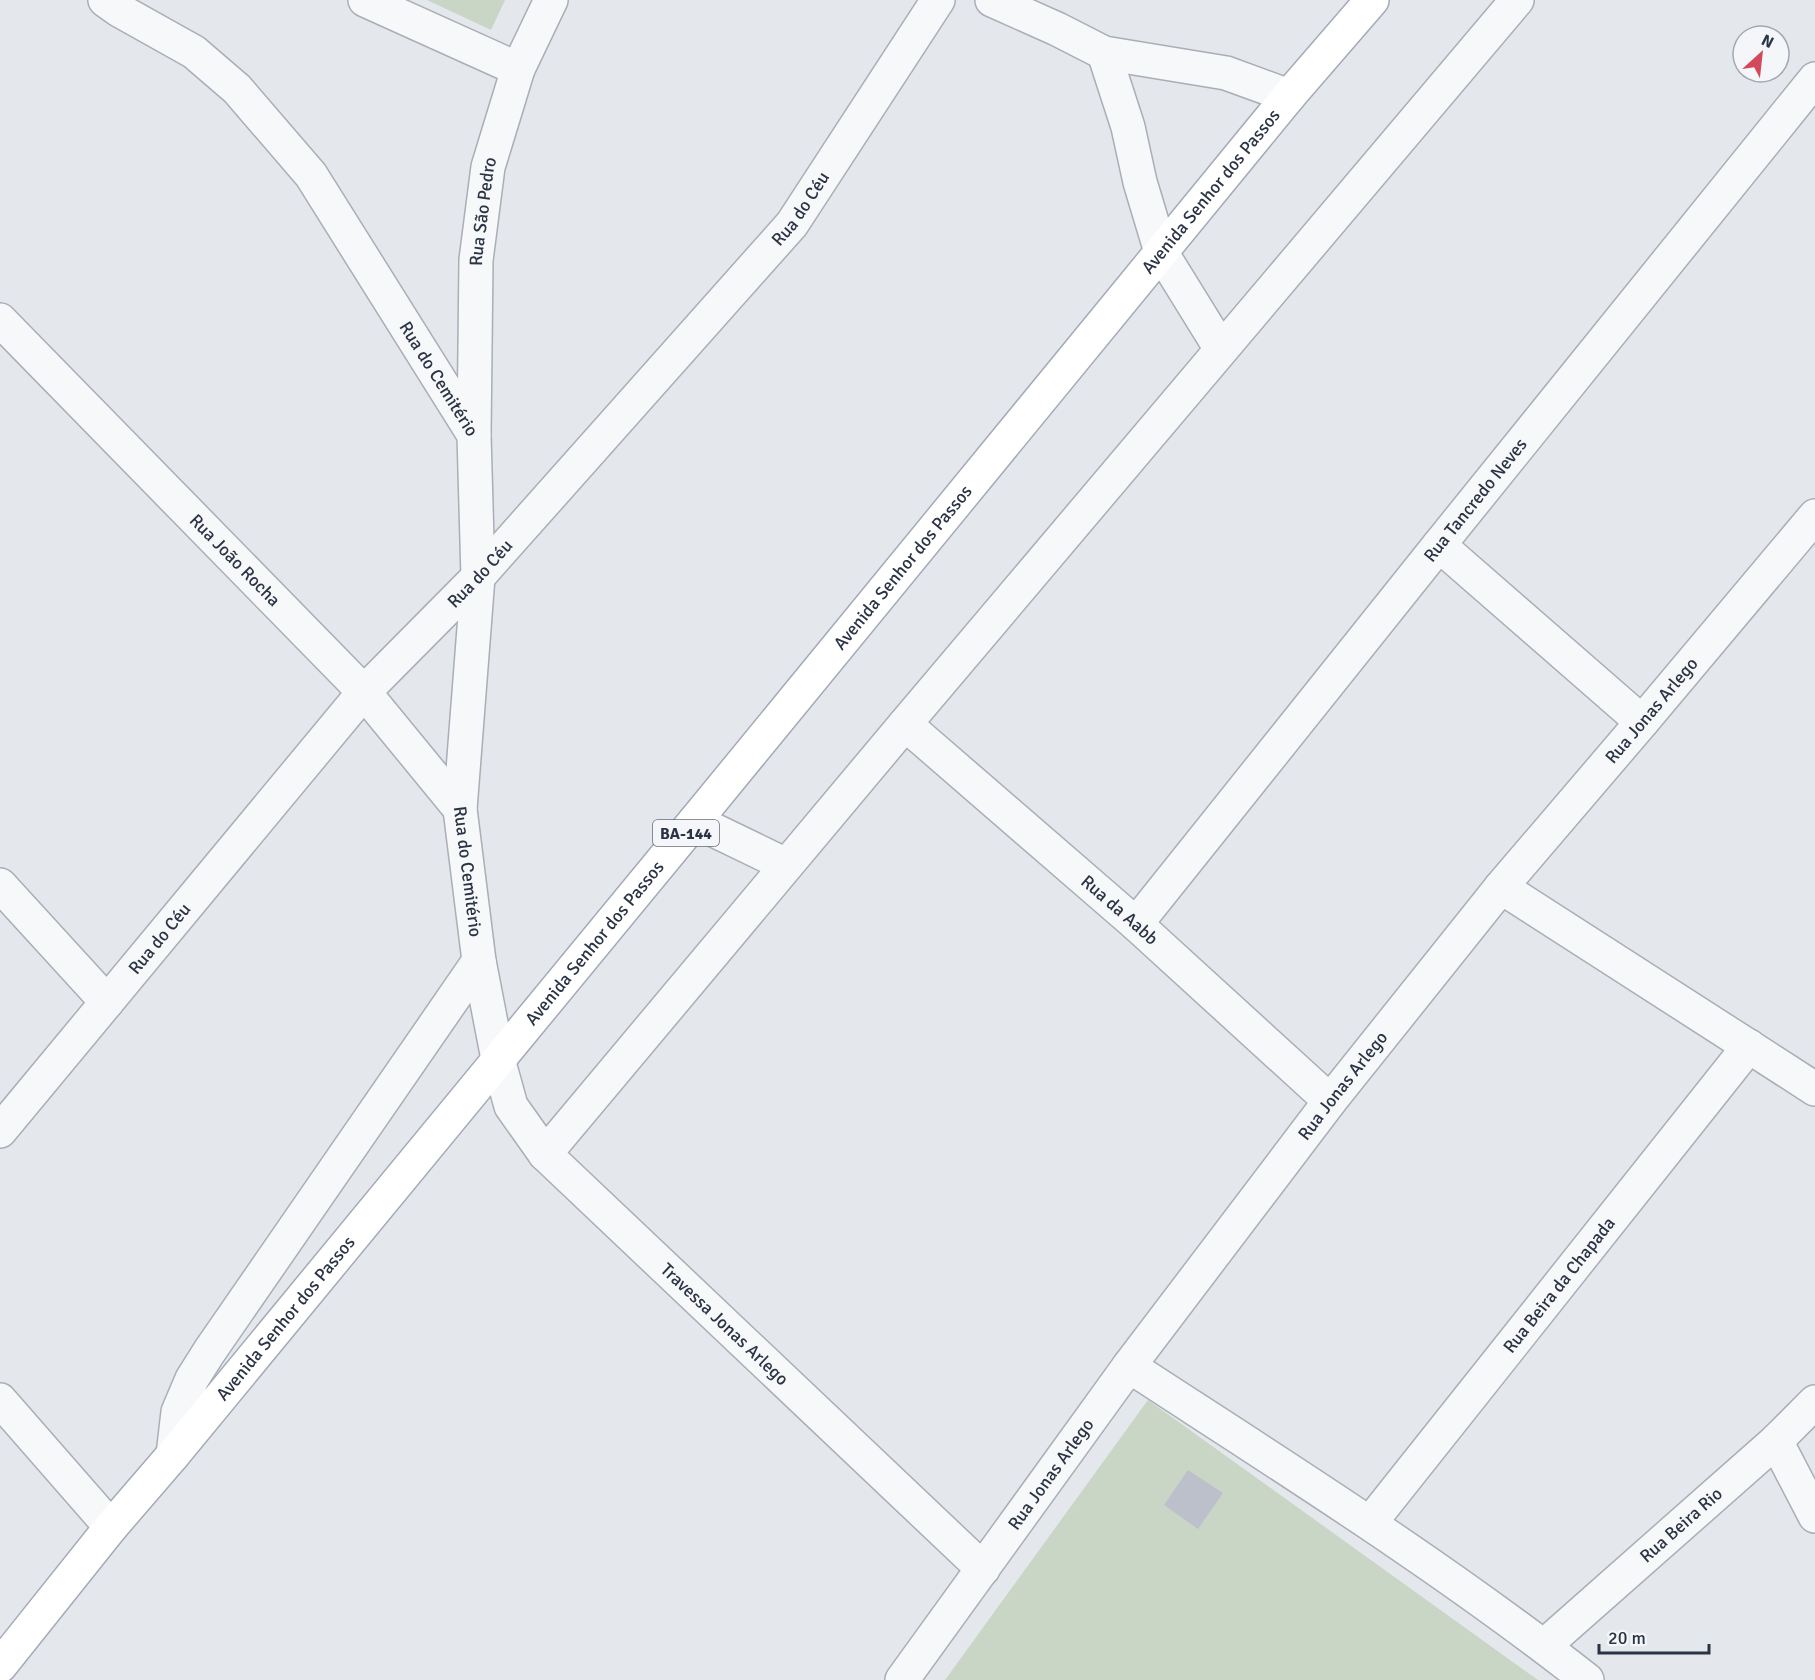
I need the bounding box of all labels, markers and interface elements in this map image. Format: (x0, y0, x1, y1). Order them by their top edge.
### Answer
north arrow (1731, 24, 1791, 84)
text: N (1758, 30, 1777, 53)
street label: Avenida Senhor dos Passos (1137, 105, 1285, 278)
street label: Rua São Pedro (465, 154, 501, 266)
street label: Rua do Céu (767, 167, 834, 250)
street label: Rua do Cemitério (395, 317, 483, 440)
street label: Rua Tancredo Neves (1419, 434, 1532, 566)
street label: Avenida Senhor dos Passos (829, 480, 977, 654)
street label: Rua João Rocha (185, 509, 285, 611)
street label: Rua do Céu (443, 535, 517, 613)
street label: Rua Jonas Arlego (1600, 653, 1703, 768)
street label: Rua do Cemitério (449, 805, 487, 938)
road number: BA-144 (653, 820, 719, 846)
street label: Avenida Senhor dos Passos (520, 856, 669, 1030)
street label: Rua da Aabb (1077, 870, 1163, 950)
street label: Rua do Céu (124, 898, 195, 979)
street label: Rua Jonas Arlego (1293, 1027, 1392, 1144)
street label: Rua Beira da Chapada (1498, 1213, 1620, 1357)
street label: Avenida Senhor dos Passos (211, 1231, 360, 1405)
street label: Travessa Jonas Arlego (656, 1258, 793, 1390)
street label: Rua Jonas Arlego (1003, 1414, 1098, 1534)
street label: Rua Beira Rio (1635, 1483, 1727, 1567)
scale bar (1599, 1617, 1708, 1655)
text: 20 m (1608, 1627, 1646, 1649)

